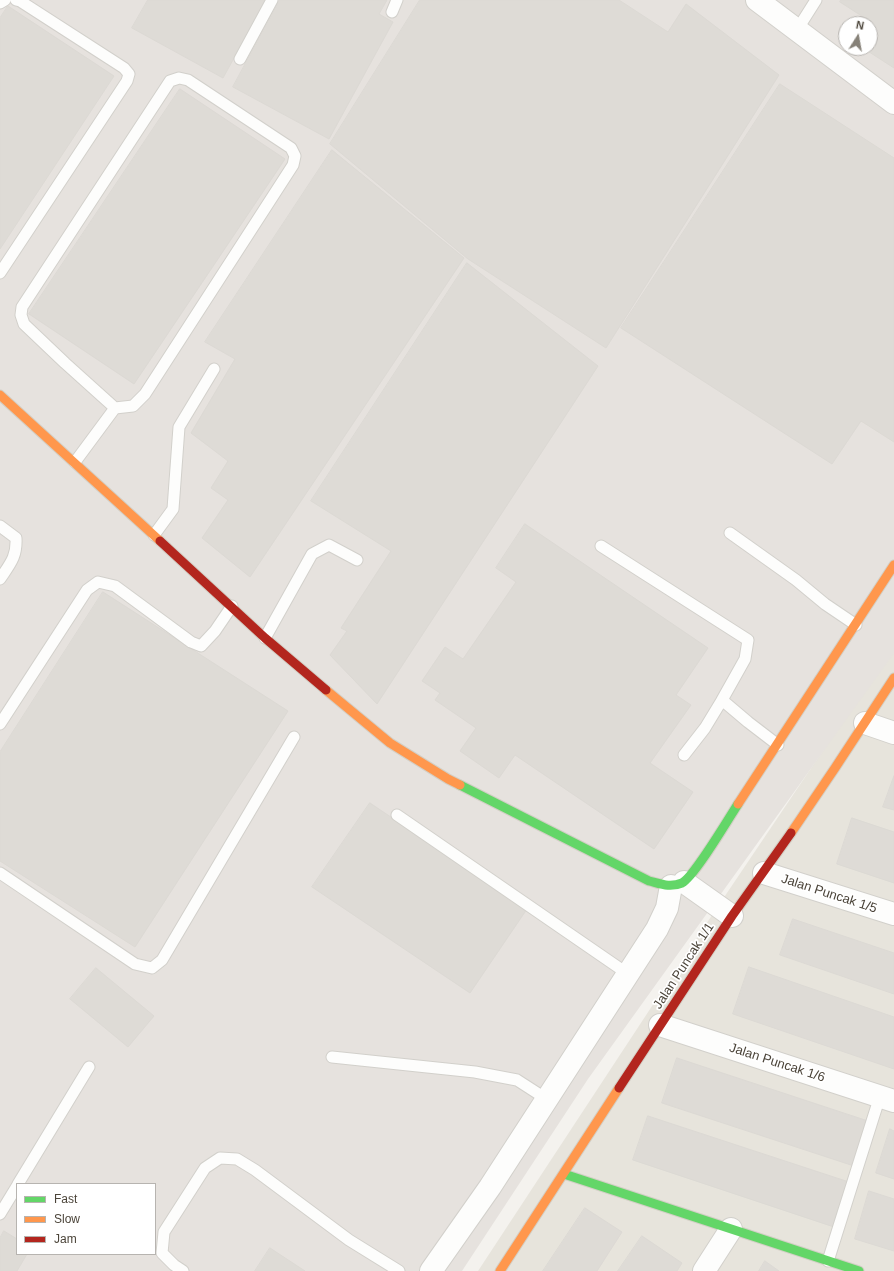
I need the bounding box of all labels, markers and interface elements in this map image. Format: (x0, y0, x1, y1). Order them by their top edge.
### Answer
north arrow (838, 16, 878, 56)
text: N (855, 19, 865, 32)
street label: Jalan Puncak 1/5 (779, 871, 879, 917)
street label: Jalan Puncak 1/1 (650, 920, 718, 1012)
street label: Jalan Puncak 1/6 (727, 1040, 827, 1086)
legend (16, 1183, 156, 1255)
text: Fast (54, 1192, 77, 1206)
text: Slow (54, 1212, 80, 1226)
text: Jam (54, 1232, 77, 1246)

